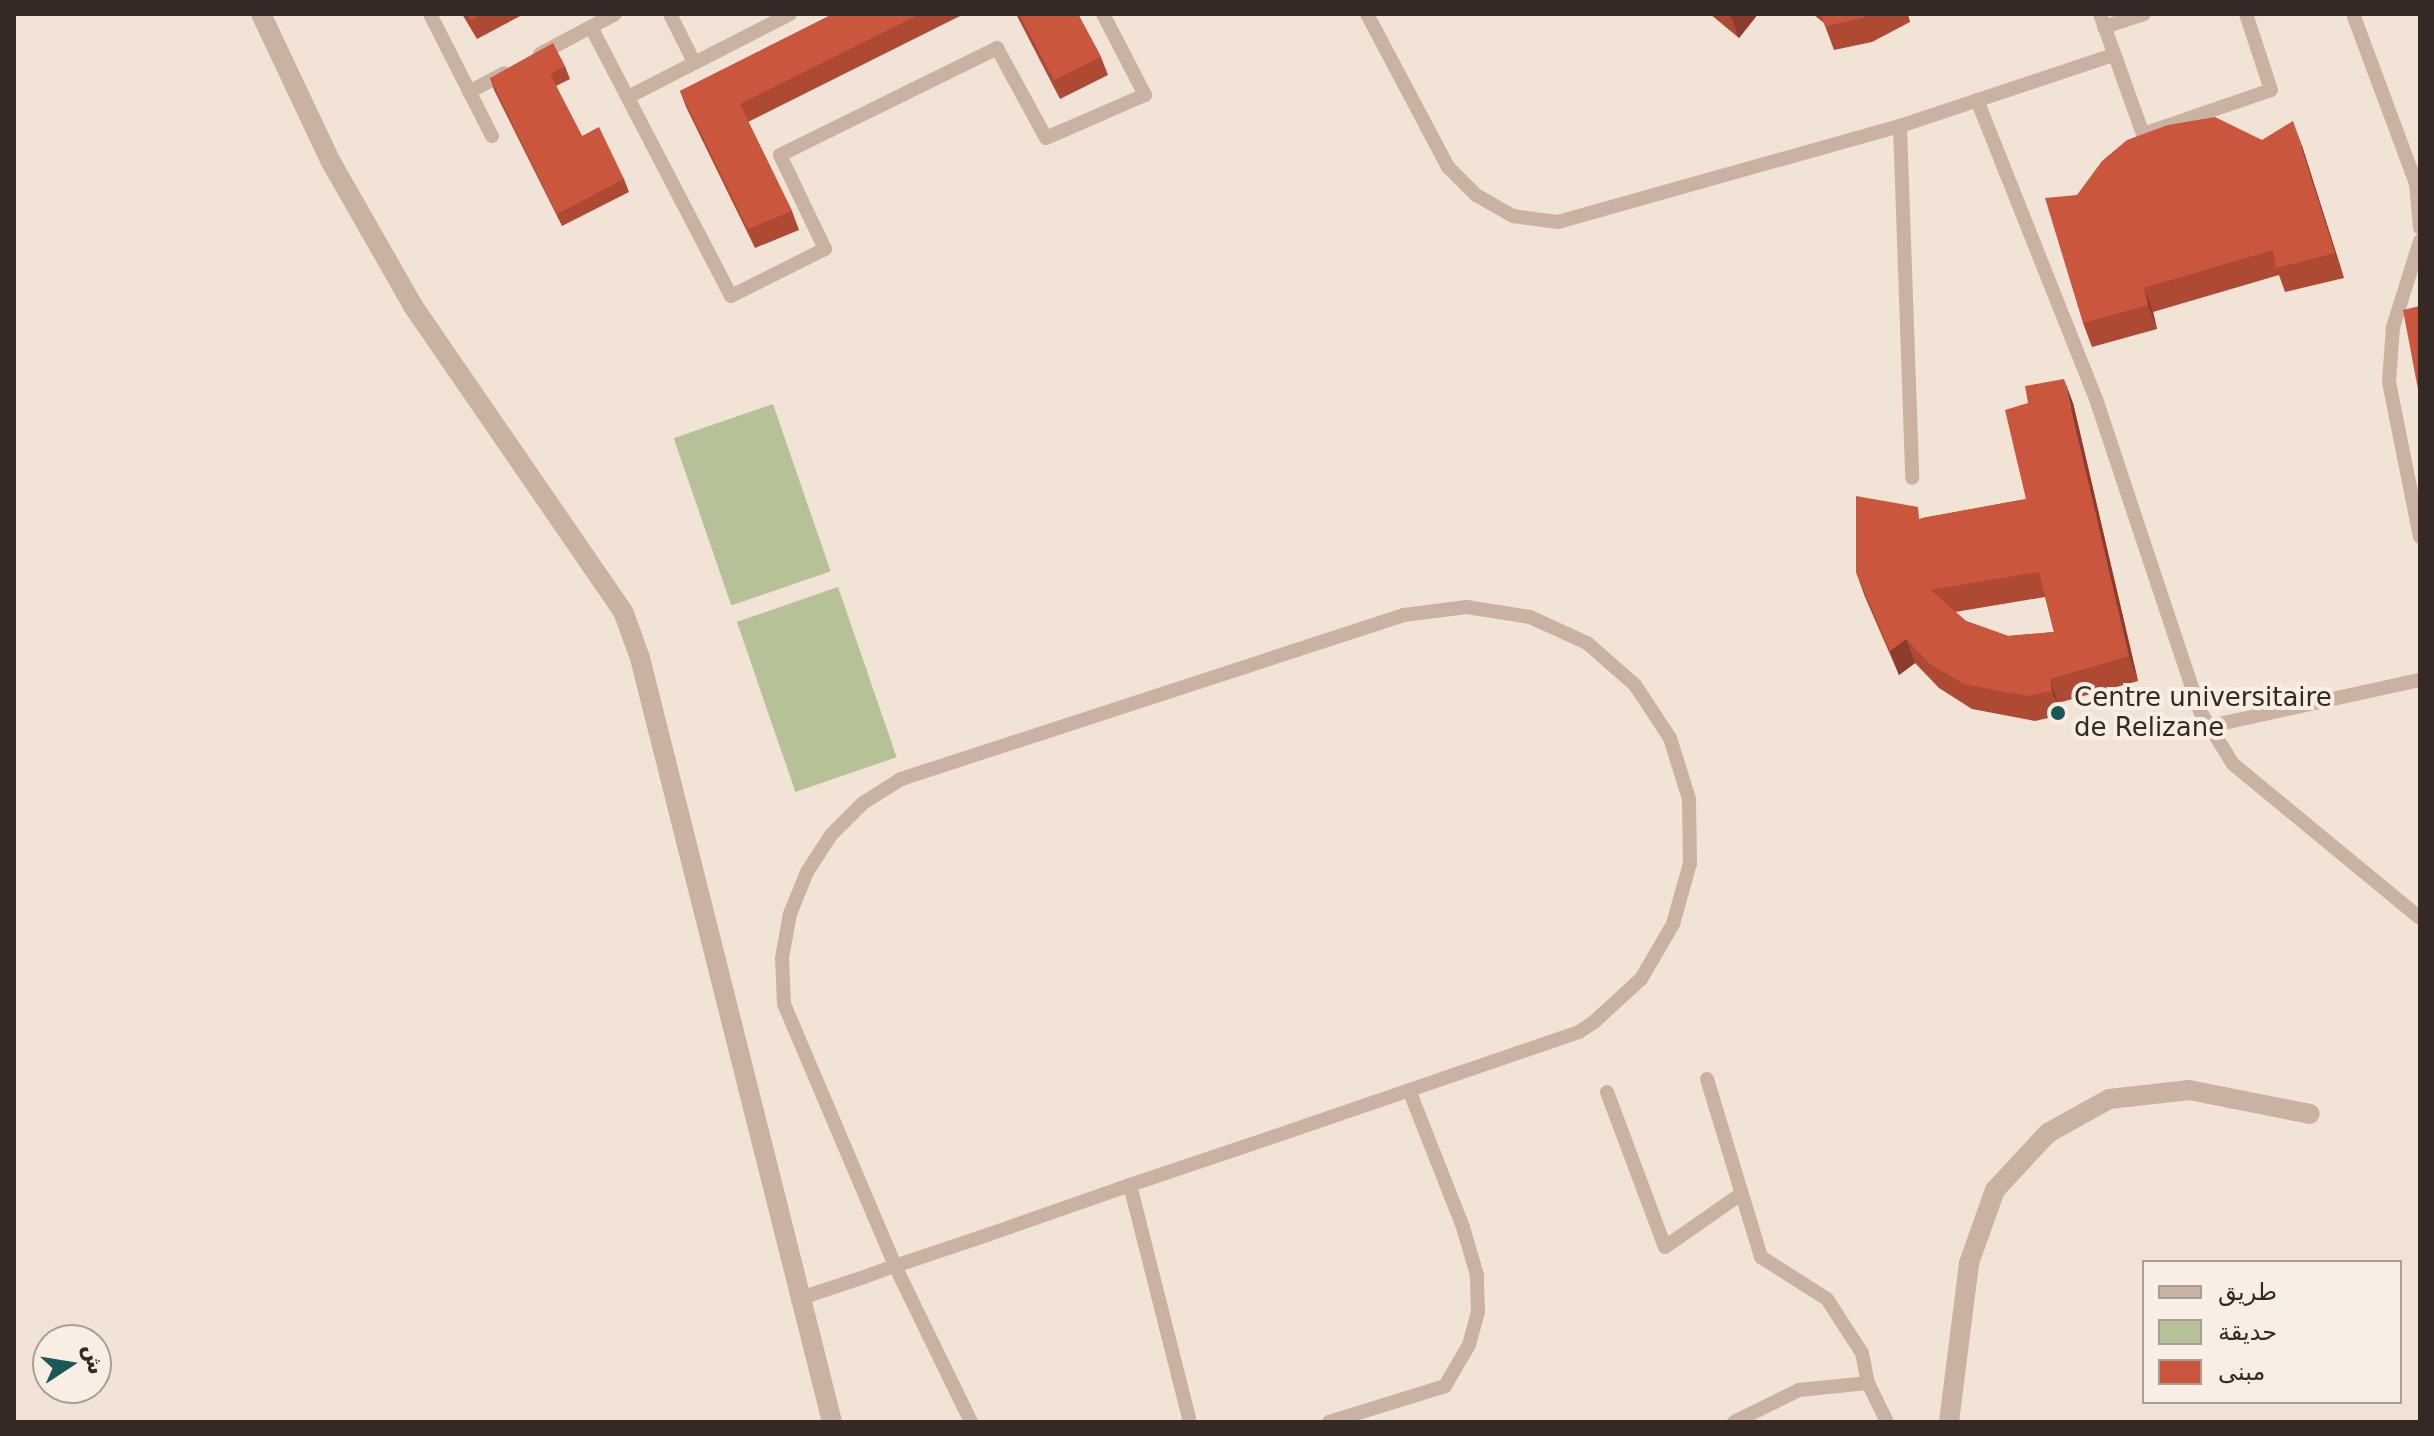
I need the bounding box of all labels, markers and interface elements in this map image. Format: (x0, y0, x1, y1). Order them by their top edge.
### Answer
place label: Centre universitaire de Relizane (2074, 682, 2332, 744)
marker: Centre universitaire de Relizane (2049, 704, 2067, 722)
legend (2142, 1260, 2402, 1404)
text: طريق (2218, 1278, 2277, 1306)
text: حديقة (2218, 1318, 2277, 1346)
north arrow (32, 1324, 112, 1404)
text: ش (79, 1342, 109, 1377)
text: مبنى (2218, 1358, 2265, 1386)

